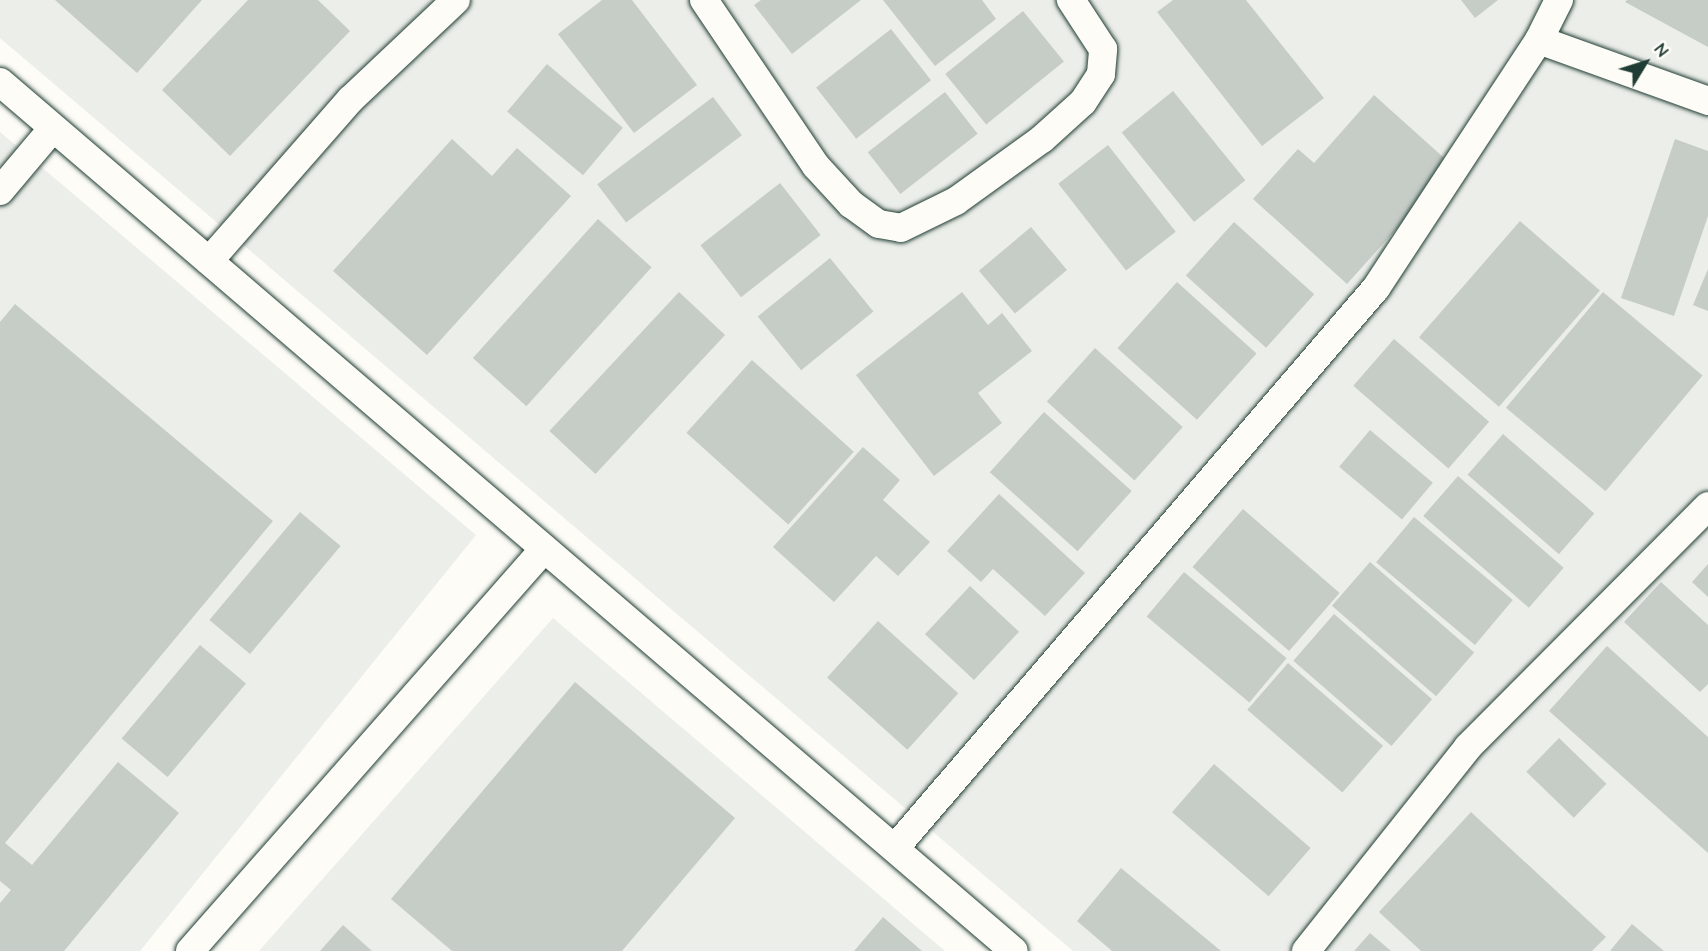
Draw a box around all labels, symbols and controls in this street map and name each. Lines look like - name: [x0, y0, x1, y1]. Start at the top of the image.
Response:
- north arrow: [1610, 28, 1680, 98]
- text: N: [1649, 38, 1674, 62]

